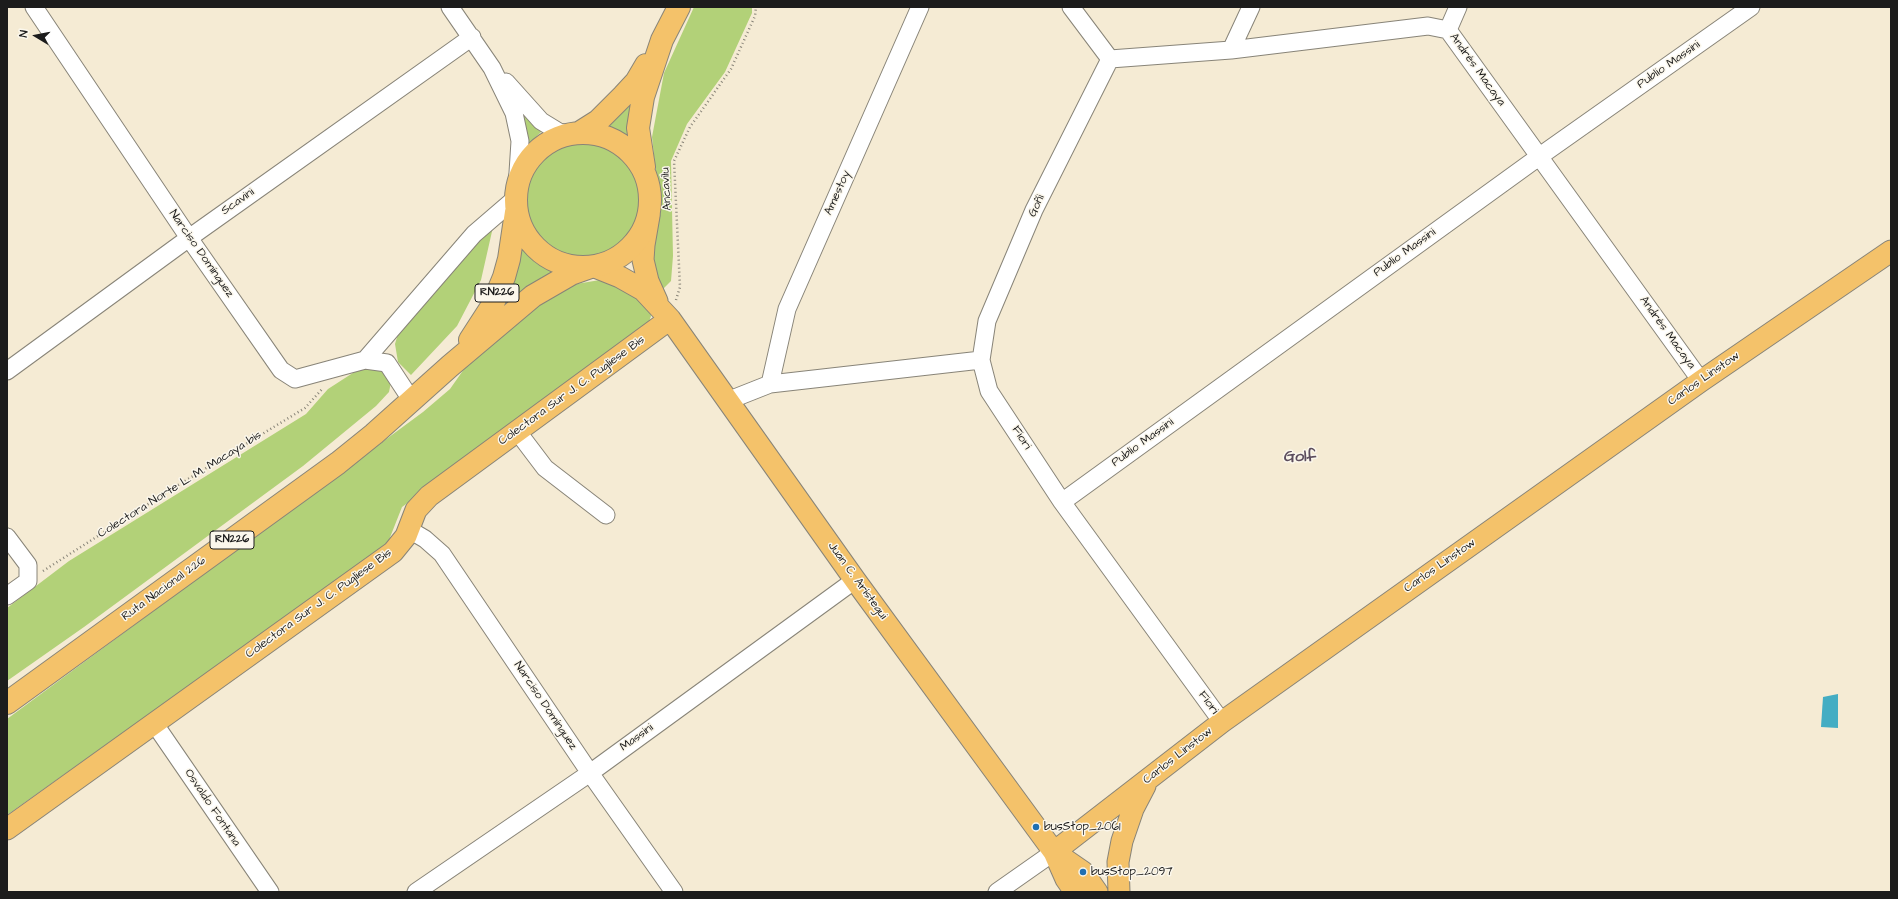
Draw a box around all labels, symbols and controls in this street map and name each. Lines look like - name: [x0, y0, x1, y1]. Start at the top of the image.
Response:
- north arrow: [16, 16, 56, 56]
- text: N: [16, 29, 32, 39]
- street label: Andrés Macaya: [1446, 31, 1508, 109]
- street label: Publio Massini: [1635, 38, 1703, 92]
- street label: Ancavilu: [659, 167, 675, 211]
- street label: Amestoy: [822, 168, 854, 218]
- street label: Scavini: [219, 185, 257, 219]
- street label: Goñi: [1026, 193, 1048, 219]
- street label: Narciso Domínguez: [165, 207, 237, 301]
- street label: Publio Massini: [1371, 226, 1439, 280]
- road number: RN226: [475, 284, 519, 302]
- street label: Andrés Macaya: [1636, 294, 1698, 372]
- street label: Colectora Sur J. C. Pugliese Bis: [496, 333, 648, 449]
- street label: Carlos Linstow: [1665, 349, 1743, 409]
- street label: Publio Massini: [1109, 416, 1177, 470]
- street label: Fiori: [1008, 423, 1034, 453]
- street label: Colectora Norte L. M. Macaya bis: [95, 428, 265, 542]
- district label: Golf: [1284, 448, 1316, 468]
- road number: RN226: [210, 531, 254, 549]
- street label: Carlos Linstow: [1401, 536, 1479, 596]
- street label: Juan C. Arístegui: [824, 540, 890, 622]
- street label: Colectora Sur J. C. Pugliese Bis: [243, 546, 395, 662]
- street label: Ruta Nacional 226: [119, 554, 209, 624]
- street label: Narciso Domínguez: [510, 659, 580, 753]
- street label: Fiori: [1195, 689, 1221, 717]
- street label: Massini: [618, 721, 656, 755]
- street label: Carlos Linstow: [1140, 724, 1216, 788]
- street label: Osvaldo Fontana: [181, 767, 243, 849]
- place label: busStop_2061: [1044, 820, 1121, 834]
- marker: busStop_2061: [1031, 822, 1041, 832]
- place label: busStop_2097: [1091, 865, 1173, 879]
- marker: busStop_2097: [1078, 867, 1088, 877]

